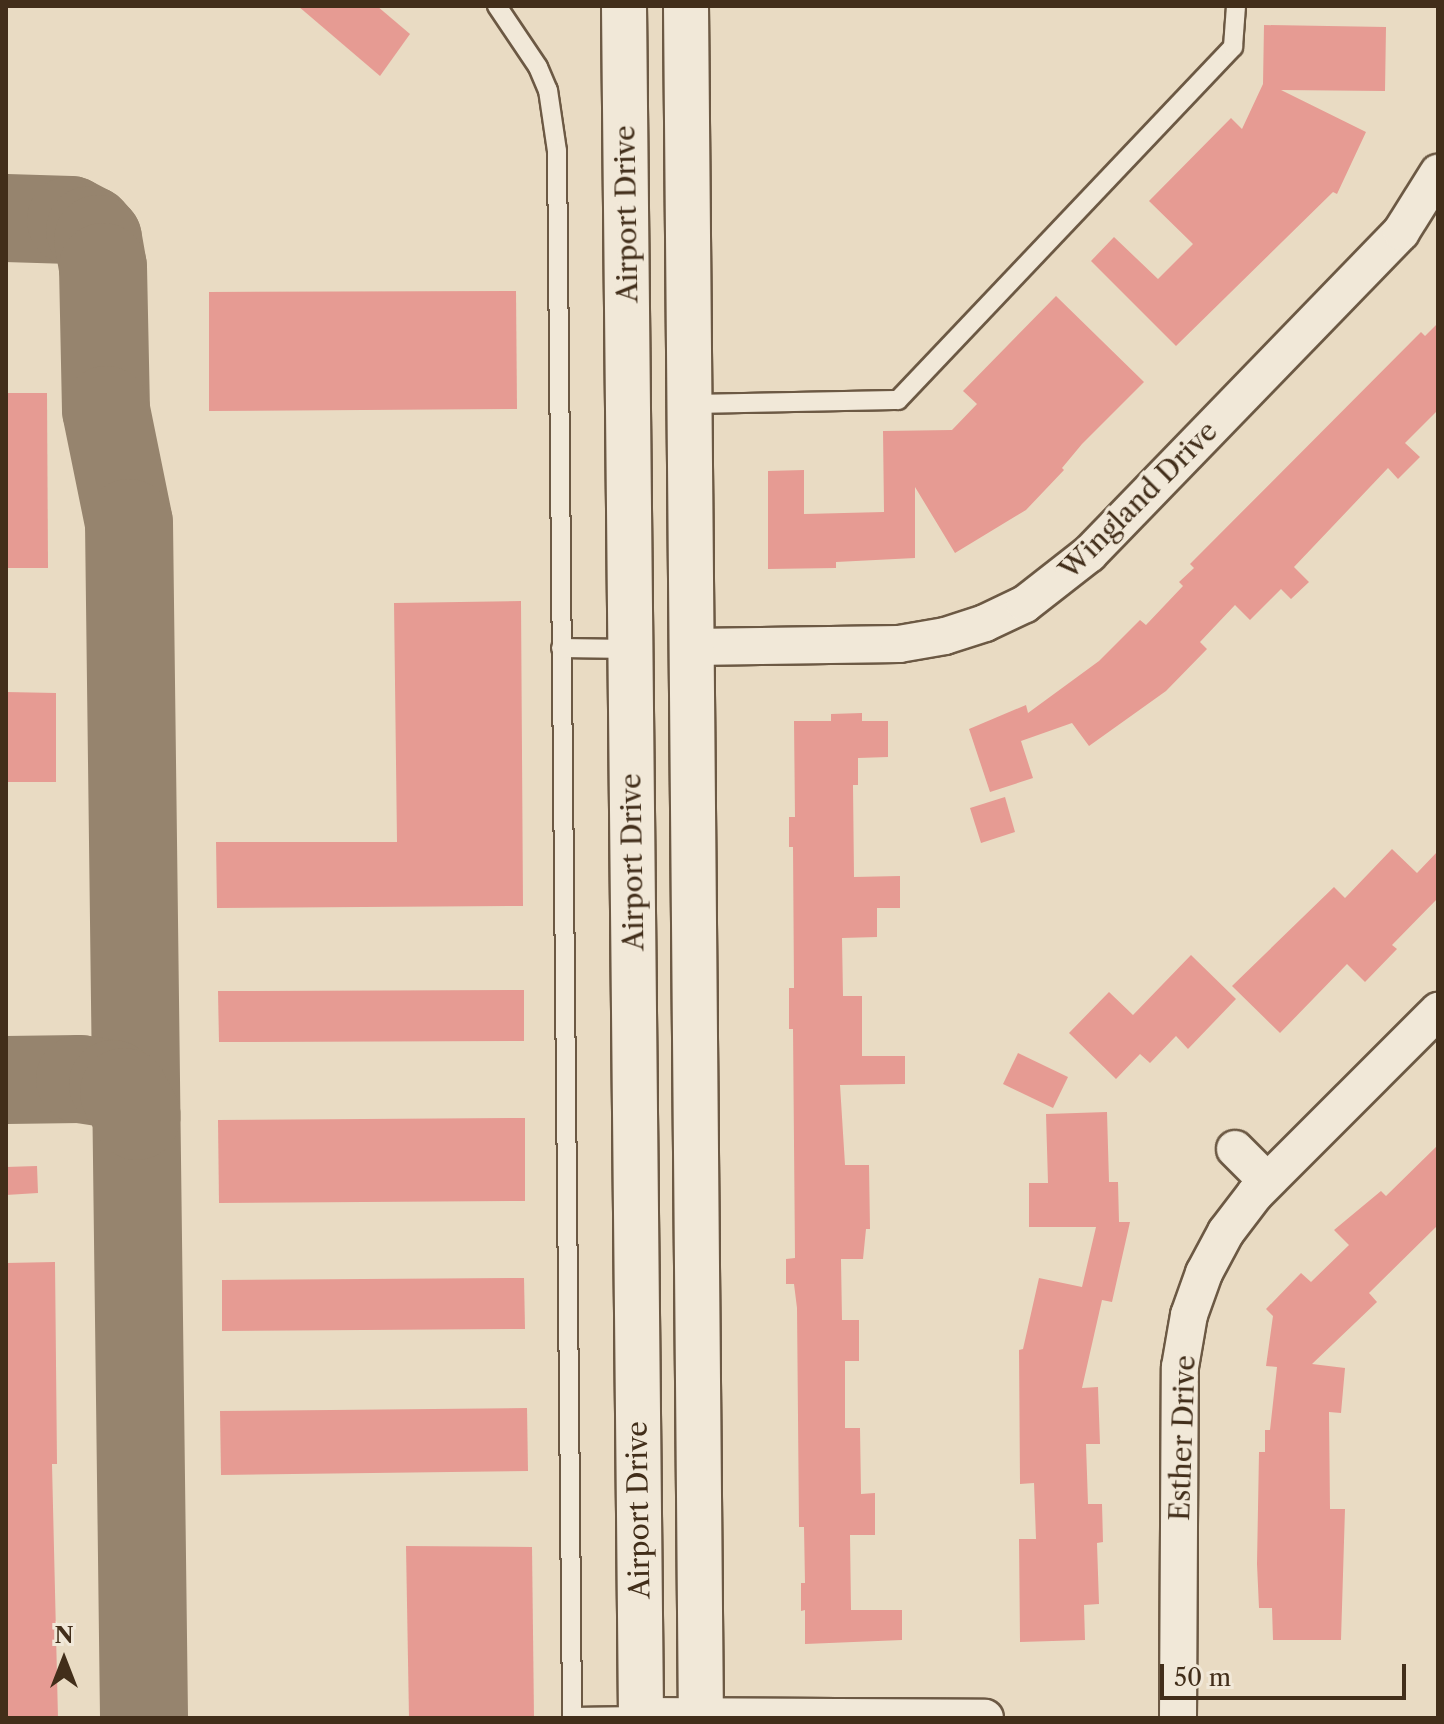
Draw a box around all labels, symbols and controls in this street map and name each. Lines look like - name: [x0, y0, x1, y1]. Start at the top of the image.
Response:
- street label: Airport Drive: [608, 125, 644, 303]
- street label: Wingland Drive: [1052, 414, 1224, 586]
- street label: Airport Drive: [614, 773, 650, 951]
- street label: Esther Drive: [1162, 1354, 1202, 1522]
- street label: Airport Drive: [620, 1421, 656, 1599]
- north arrow: [24, 1620, 104, 1700]
- text: N: [54, 1622, 74, 1649]
- scale bar: [1164, 1648, 1410, 1698]
- text: 50 m: [1174, 1663, 1231, 1692]

